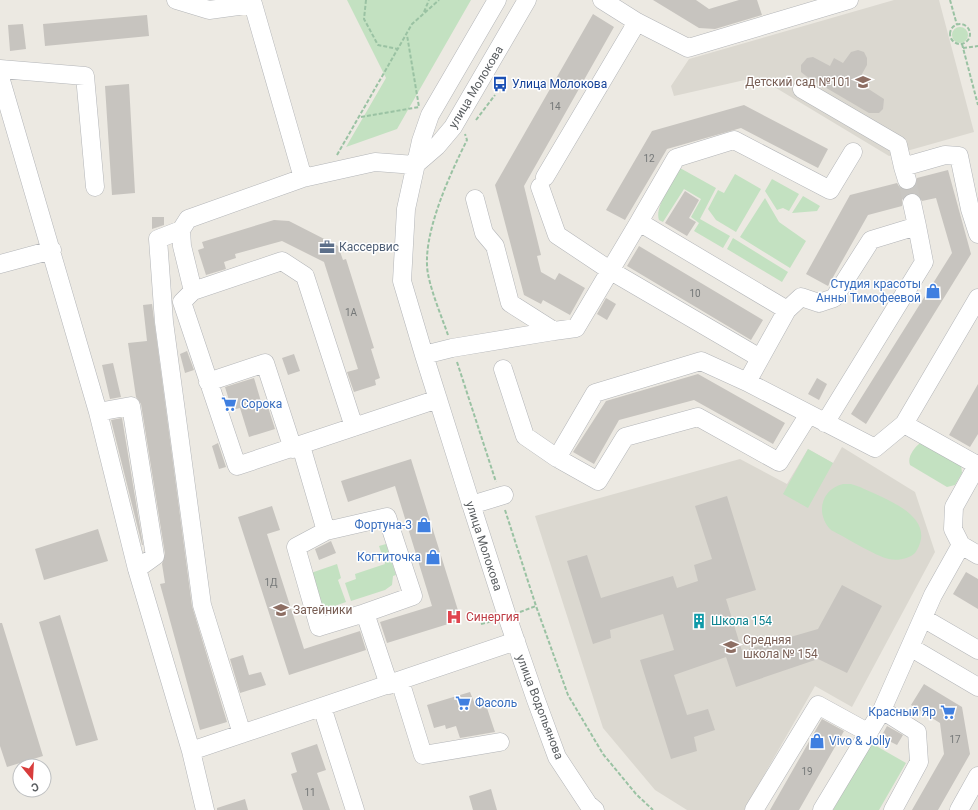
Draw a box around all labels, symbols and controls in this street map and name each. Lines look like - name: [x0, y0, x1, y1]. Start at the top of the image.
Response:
- street label: улица Молокова: [446, 43, 506, 131]
- school or university icon: Детский сад №101: [854, 73, 872, 91]
- bus stop icon: Улица Молокова: [491, 75, 509, 93]
- place label: Детский сад №101: [745, 75, 851, 89]
- place label: Улица Молокова: [512, 77, 607, 91]
- house number: 14: [549, 101, 561, 112]
- house number: 12: [643, 153, 655, 164]
- office icon: Кассервис: [318, 238, 336, 256]
- place label: Кассервис: [339, 240, 399, 254]
- place label: Студия красоты Анны Тимофеевой: [816, 277, 921, 305]
- shop icon: Студия красоты Анны Тимофеевой: [924, 282, 942, 300]
- house number: 10: [689, 288, 701, 299]
- house number: 1А: [345, 307, 358, 318]
- supermarket icon: Сорока: [220, 395, 238, 413]
- place label: Сорока: [241, 397, 282, 411]
- street label: улица Молокова: [463, 499, 505, 593]
- shop icon: Фортуна-3: [415, 516, 433, 534]
- place label: Фортуна-3: [355, 518, 412, 532]
- shop icon: Когтиточка: [424, 548, 442, 566]
- place label: Когтиточка: [357, 550, 421, 564]
- house number: 1Д: [264, 577, 278, 588]
- school or university icon: Затейники: [272, 601, 290, 619]
- place label: Затейники: [293, 603, 352, 617]
- hospital icon: Синергия: [445, 608, 463, 626]
- place label: Синергия: [466, 610, 519, 624]
- building icon: Школа 154: [690, 612, 708, 630]
- place label: Школа 154: [711, 614, 772, 628]
- place label: Средняя школа № 154: [743, 633, 818, 661]
- school or university icon: Средняя школа № 154: [722, 638, 740, 656]
- street label: улица Водопьянова: [514, 653, 566, 761]
- supermarket icon: Фасоль: [454, 694, 472, 712]
- place label: Фасоль: [475, 696, 517, 710]
- supermarket icon: Красный Яр: [939, 703, 957, 721]
- place label: Красный Яр: [868, 705, 936, 719]
- shop icon: Vivo & Jolly: [808, 732, 826, 750]
- place label: Vivo & Jolly: [829, 734, 891, 748]
- house number: 17: [949, 734, 961, 745]
- north arrow: [12, 758, 52, 798]
- house number: 19: [801, 766, 813, 777]
- text: С: [30, 780, 40, 794]
- house number: 11: [304, 787, 316, 798]

